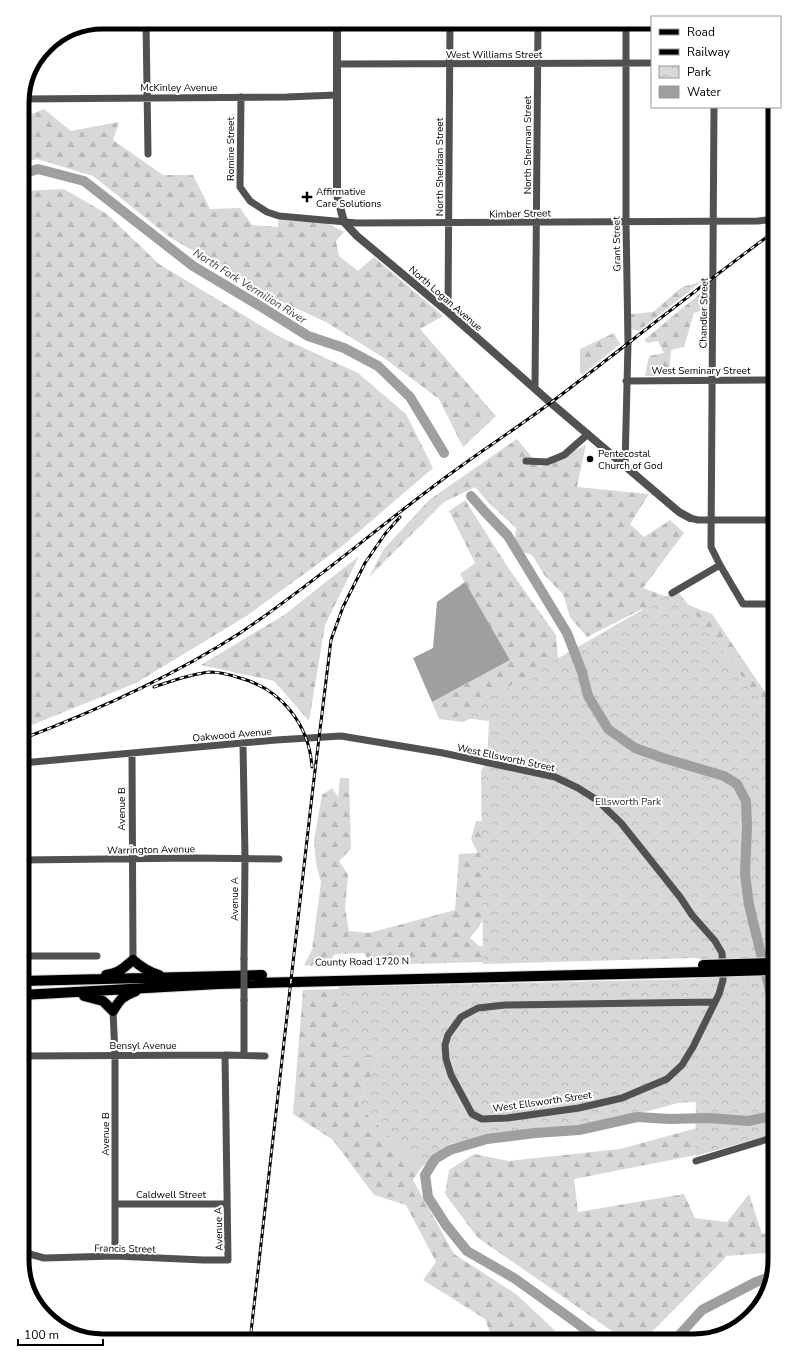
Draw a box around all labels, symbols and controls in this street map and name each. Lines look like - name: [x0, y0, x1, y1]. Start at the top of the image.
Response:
- legend: [651, 16, 781, 108]
- text: Road: [687, 24, 715, 40]
- text: Railway: [687, 44, 731, 60]
- street label: West Williams Street: [446, 48, 543, 62]
- text: Park: [687, 64, 712, 80]
- street label: McKinley Avenue: [140, 81, 218, 95]
- text: Water: [687, 84, 721, 100]
- street label: North Sherman Street: [521, 95, 535, 194]
- street label: Romine Street: [224, 117, 238, 181]
- street label: North Sheridan Street: [433, 117, 447, 216]
- place label: Affirmative Care Solutions: [316, 185, 382, 211]
- marker: Affirmative Care Solutions: [301, 191, 313, 203]
- street label: Kimber Street: [489, 206, 551, 222]
- street label: Grant Street: [610, 216, 624, 272]
- water label: North Fork Vermilion River: [190, 245, 310, 328]
- street label: North Logan Avenue: [406, 263, 485, 335]
- street label: Chandler Street: [696, 277, 712, 349]
- street label: West Seminary Street: [652, 364, 751, 378]
- place label: Pentecostal Church of God: [598, 447, 663, 473]
- marker: Pentecostal Church of God: [585, 454, 595, 464]
- street label: Oakwood Avenue: [192, 725, 272, 745]
- street label: West Ellsworth Street: [456, 741, 557, 775]
- street label: Avenue B: [115, 787, 129, 831]
- park label: Ellsworth Park: [595, 795, 662, 809]
- street label: Warrington Avenue: [107, 842, 195, 858]
- street label: Avenue A: [228, 876, 242, 921]
- street label: County Road 1720 N: [315, 954, 409, 970]
- street label: Bensyl Avenue: [109, 1039, 177, 1053]
- street label: West Ellsworth Street: [492, 1088, 593, 1116]
- street label: Avenue B: [99, 1112, 113, 1156]
- street label: Caldwell Street: [136, 1188, 207, 1202]
- street label: Avenue A: [211, 1206, 227, 1251]
- street label: Francis Street: [94, 1241, 156, 1257]
- scale bar: [18, 1321, 103, 1347]
- text: 100 m: [24, 1327, 59, 1343]

